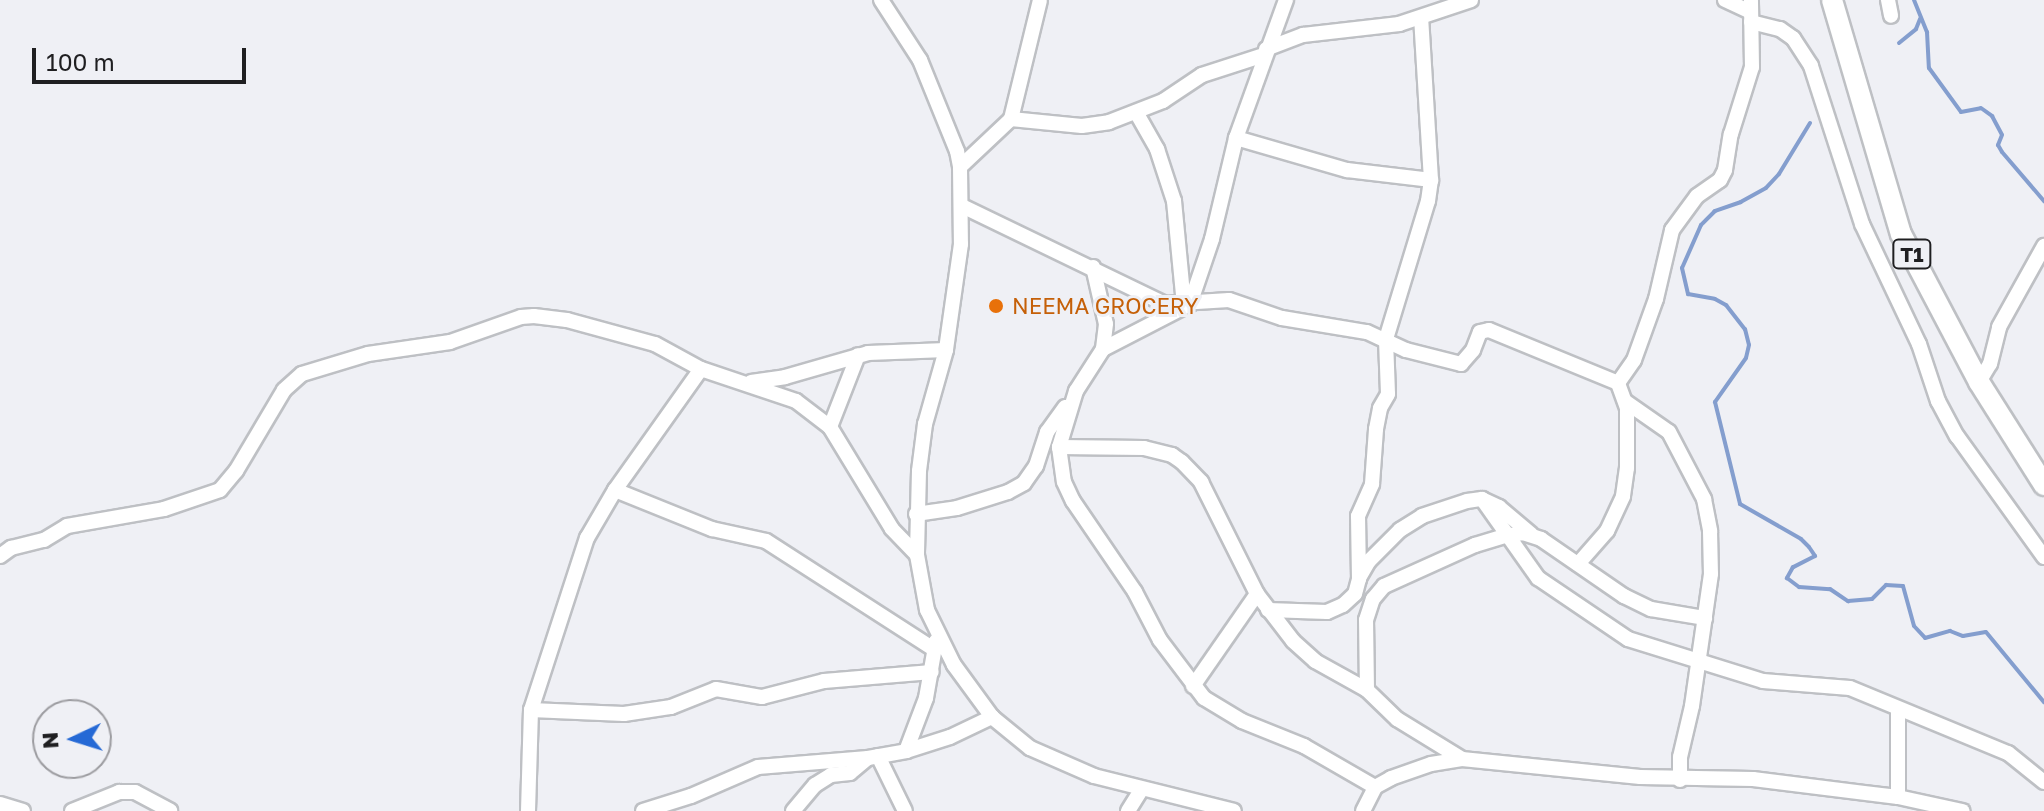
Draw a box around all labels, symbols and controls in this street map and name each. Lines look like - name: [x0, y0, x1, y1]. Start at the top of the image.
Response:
- scale bar: [36, 32, 250, 82]
- text: 100 m: [46, 47, 115, 76]
- road number: T1: [1892, 238, 1932, 270]
- place label: NEEMA GROCERY: [1012, 293, 1198, 319]
- marker: NEEMA GROCERY: [987, 297, 1005, 315]
- north arrow: [32, 699, 112, 779]
- text: N: [36, 731, 64, 750]

